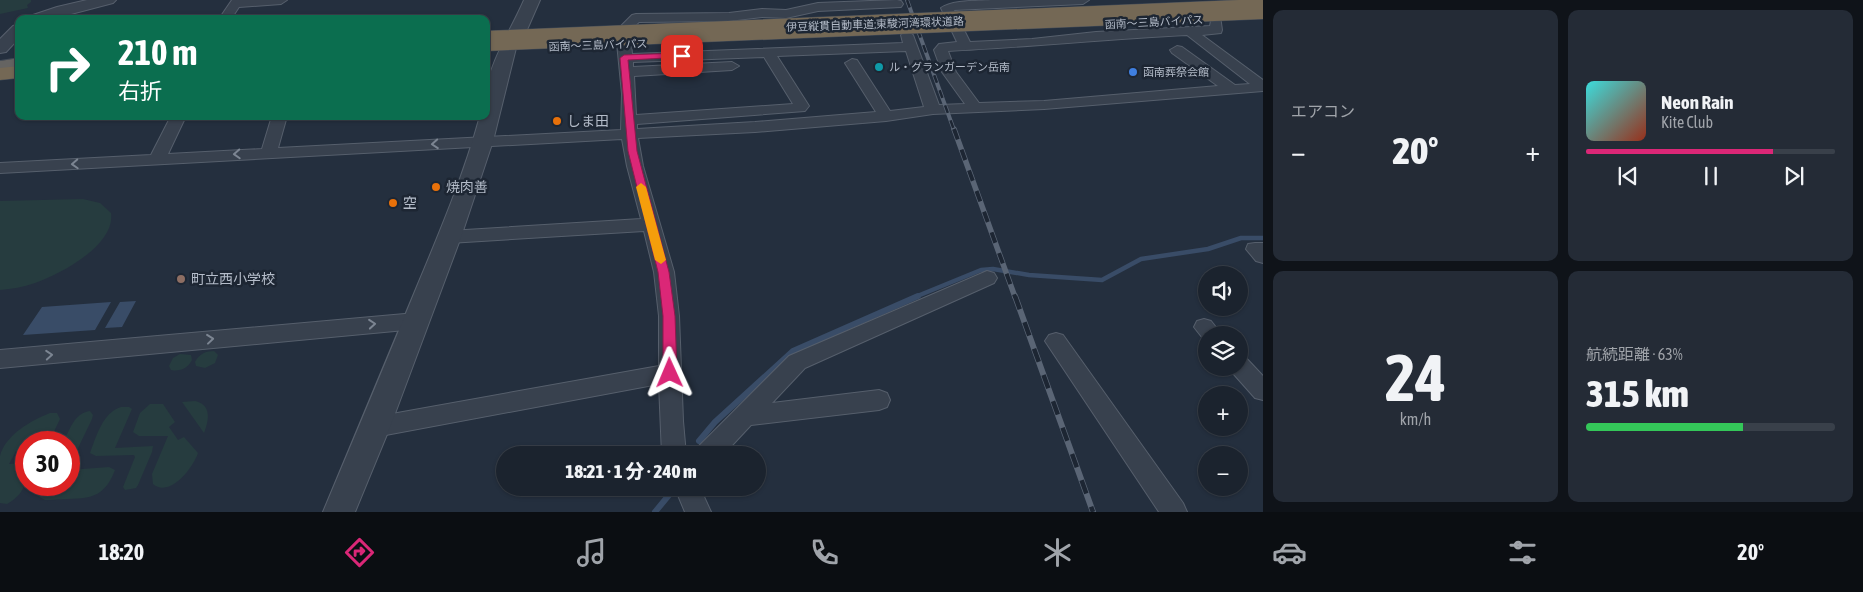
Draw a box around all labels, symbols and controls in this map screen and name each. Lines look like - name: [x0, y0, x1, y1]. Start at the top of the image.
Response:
- street label: 函南～三島バイパス: [1104, 13, 1204, 31]
- street label: 伊豆縦貫自動車道;東駿河湾環状道路: [786, 15, 964, 33]
- text: 210 m: [118, 32, 197, 72]
- icon: right: [35, 35, 100, 100]
- pin: [661, 35, 703, 77]
- street label: 函南～三島バイパス: [548, 37, 648, 53]
- icon: arrive: [668, 42, 696, 70]
- marker: ル・グランガーデン岳南: [873, 61, 885, 73]
- place label: ル・グランガーデン岳南: [889, 61, 1010, 73]
- marker: 函南葬祭会館: [1127, 66, 1139, 78]
- place label: 函南葬祭会館: [1143, 66, 1209, 78]
- text: 右折: [118, 78, 162, 104]
- text: Neon Rain: [1661, 91, 1733, 113]
- text: エアコン: [1291, 102, 1355, 120]
- place label: しま田: [567, 113, 609, 129]
- text: Kite Club: [1661, 113, 1713, 131]
- marker: しま田: [551, 115, 563, 127]
- text: 20°: [1392, 129, 1439, 172]
- text: −: [1291, 135, 1306, 167]
- text: +: [1525, 135, 1540, 167]
- one-way arrow: [430, 139, 438, 150]
- one-way arrow: [233, 149, 241, 159]
- one-way arrow: [71, 158, 79, 169]
- icon: previous: [1614, 162, 1642, 190]
- icon: pause: [1697, 162, 1725, 190]
- icon: next: [1780, 162, 1808, 190]
- place label: 焼肉善: [446, 179, 488, 195]
- marker: 焼肉善: [430, 181, 442, 193]
- place label: 空: [403, 195, 417, 211]
- marker: 空: [387, 197, 399, 209]
- map controls: [1198, 266, 1248, 496]
- button: sound: [1198, 266, 1248, 316]
- place label: 町立西小学校: [191, 271, 275, 287]
- marker: 町立西小学校: [175, 273, 187, 285]
- one-way arrow: [368, 319, 376, 330]
- button: layers: [1198, 326, 1248, 376]
- one-way arrow: [207, 334, 215, 345]
- text: 24: [1385, 340, 1446, 415]
- text: 航続距離 · 63%: [1586, 345, 1683, 363]
- position arrow: [643, 346, 695, 398]
- one-way arrow: [45, 350, 53, 361]
- text: 315 km: [1586, 372, 1689, 415]
- button: +: [1198, 386, 1248, 436]
- text: km/h: [1400, 410, 1431, 428]
- speed limit sign: 30: [15, 431, 80, 496]
- button: −: [1198, 446, 1248, 496]
- text: 18:21 · 1 分 · 240 m: [565, 460, 697, 482]
- icon: directions: [342, 535, 377, 570]
- icon: music: [574, 535, 609, 570]
- icon: phone: [807, 535, 842, 570]
- icon: climate: [1040, 535, 1075, 570]
- icon: car: [1272, 535, 1307, 570]
- icon: filters: [1505, 535, 1540, 570]
- text: 18:20: [99, 539, 144, 565]
- text: 20°: [1737, 539, 1764, 565]

